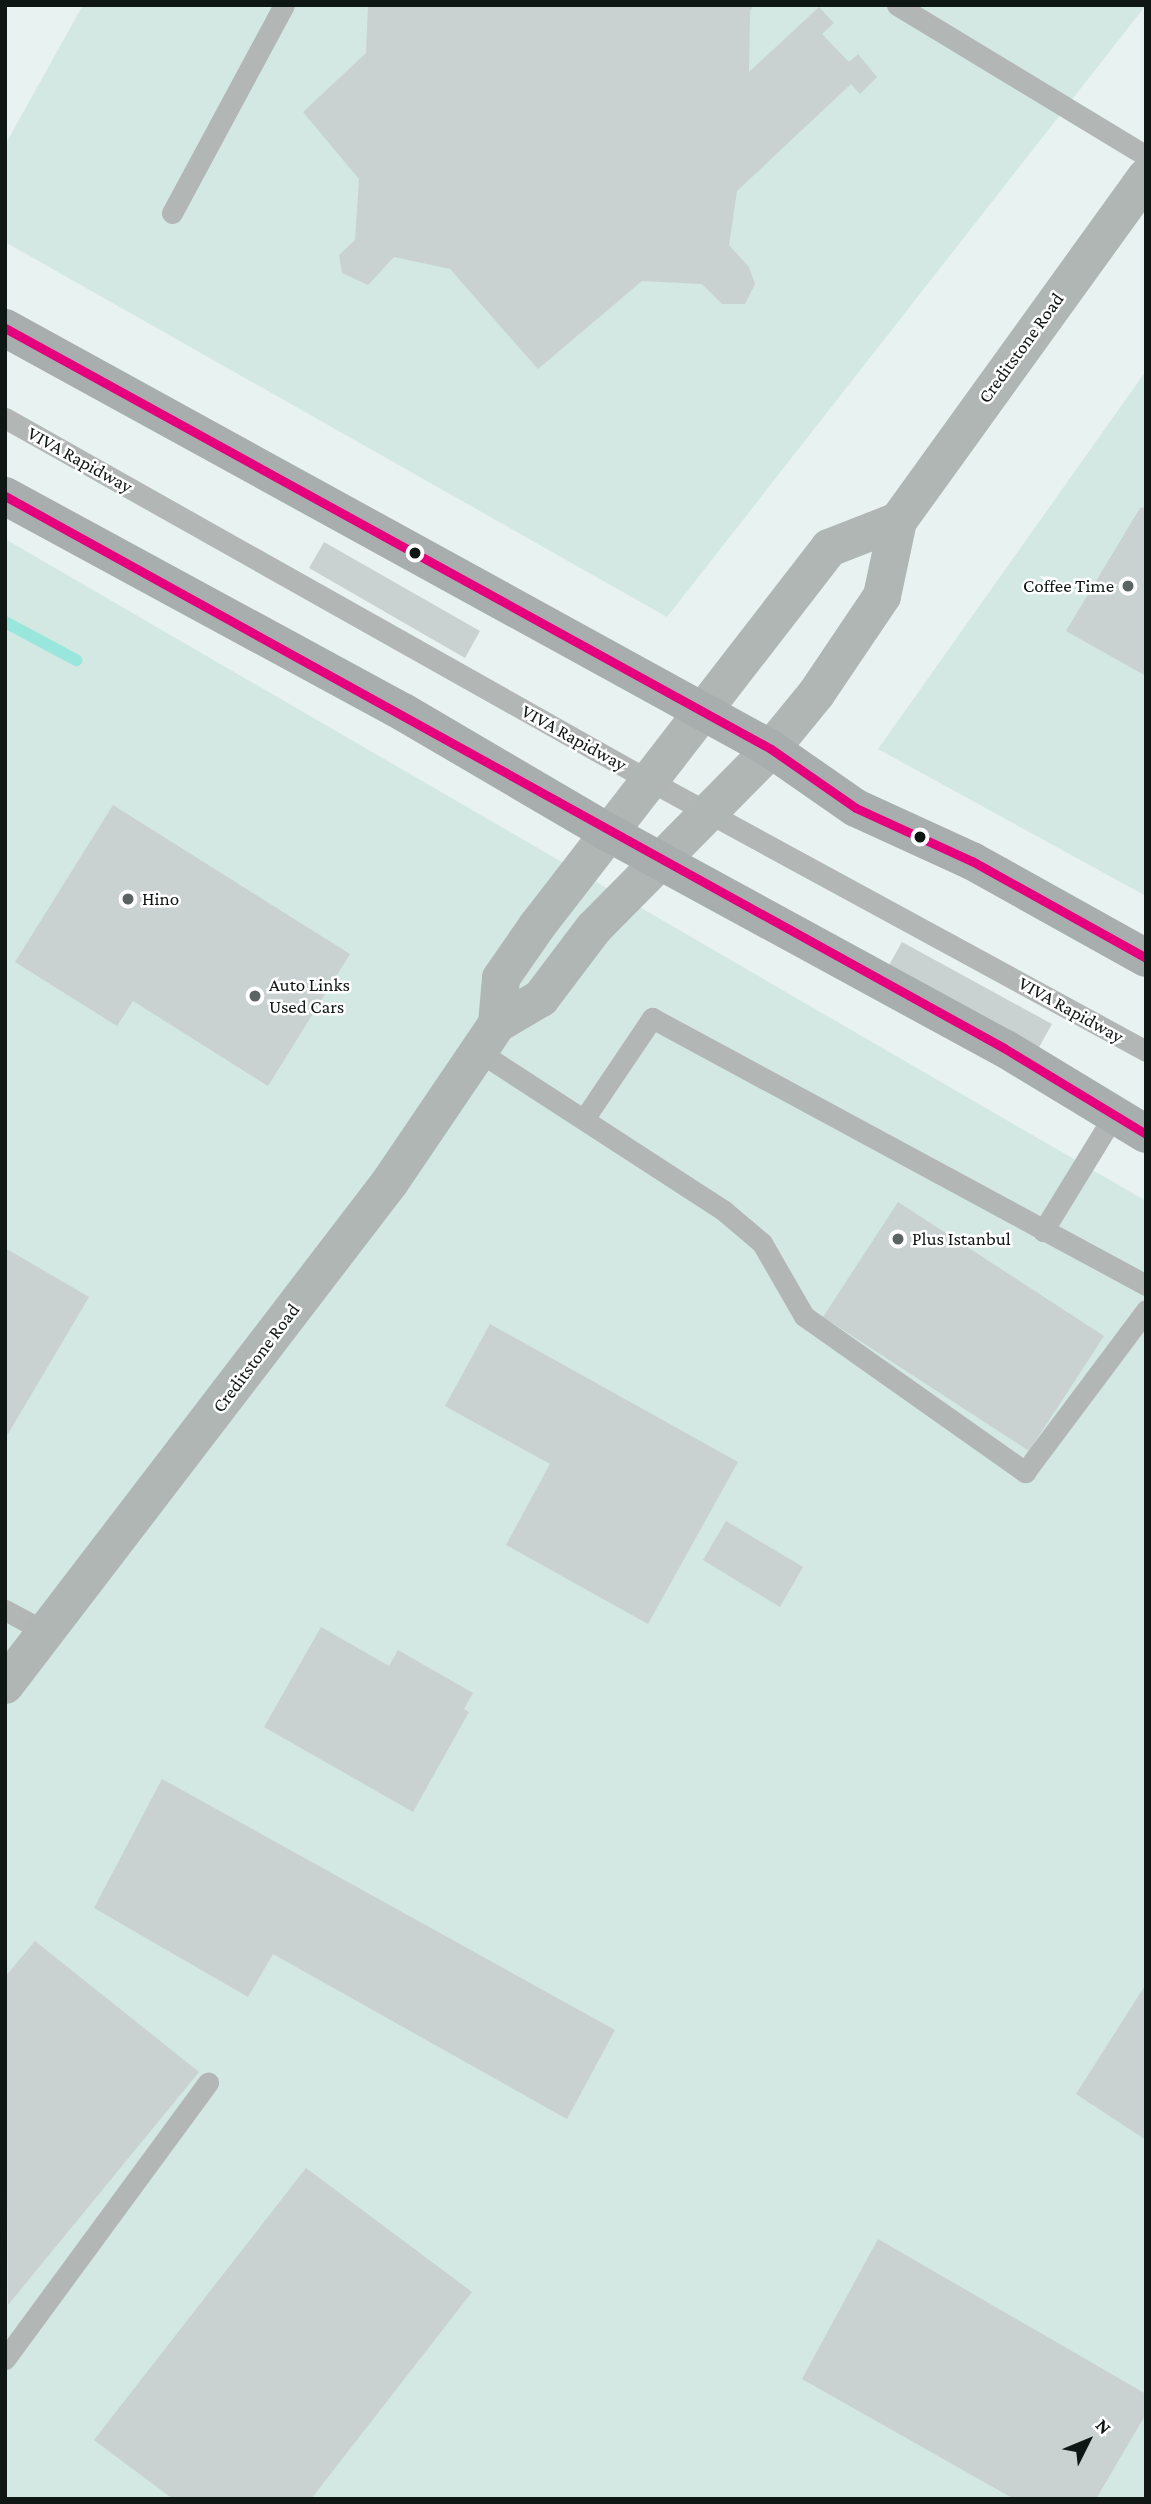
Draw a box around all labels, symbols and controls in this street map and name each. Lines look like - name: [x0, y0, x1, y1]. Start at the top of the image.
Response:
- street label: Creditstone Road: [973, 288, 1069, 408]
- street label: VIVA Rapidway: [24, 422, 136, 498]
- unlabelled marker: [408, 546, 422, 560]
- place label: Coffee Time: [1023, 575, 1114, 597]
- marker: Coffee Time: [1120, 578, 1136, 594]
- street label: VIVA Rapidway: [518, 700, 630, 776]
- unlabelled marker: [913, 830, 927, 844]
- place label: Hino: [142, 888, 179, 910]
- marker: Hino: [120, 891, 136, 907]
- street label: VIVA Rapidway: [1015, 972, 1127, 1048]
- place label: Auto Links Used Cars: [269, 974, 350, 1018]
- marker: Auto Links Used Cars: [247, 988, 263, 1004]
- place label: Plus Istanbul: [912, 1228, 1011, 1250]
- marker: Plus Istanbul: [890, 1231, 906, 1247]
- street label: Creditstone Road: [208, 1299, 304, 1417]
- north arrow: [1053, 2406, 1123, 2476]
- text: N: [1092, 2414, 1116, 2438]

